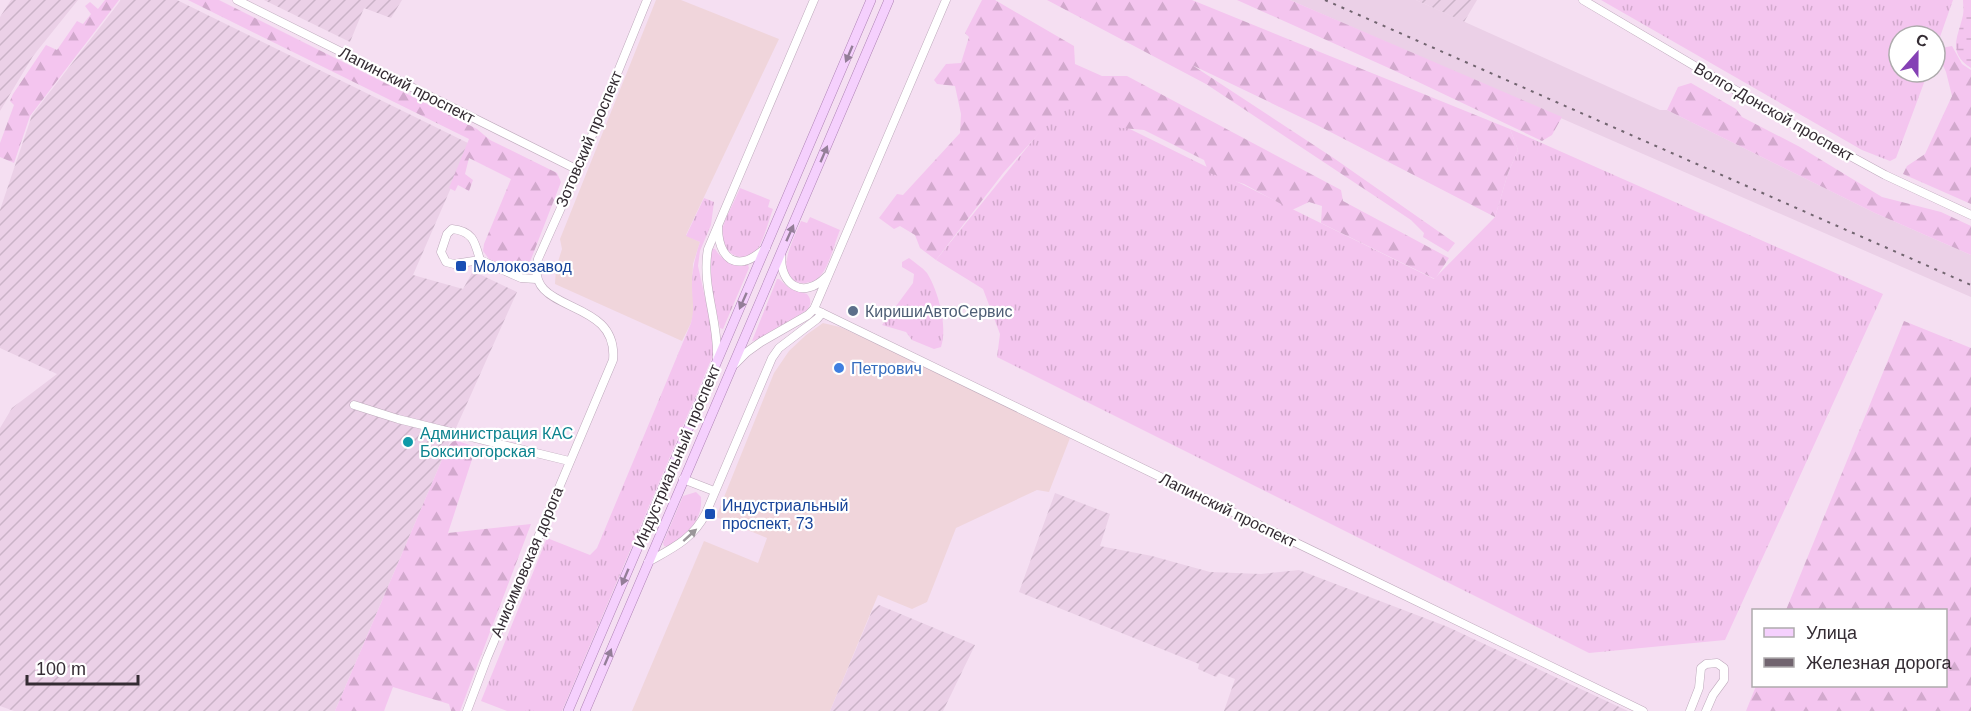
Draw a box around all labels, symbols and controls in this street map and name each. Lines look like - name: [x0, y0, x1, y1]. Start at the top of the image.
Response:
- north arrow: [1887, 24, 1947, 84]
- text: С: [1914, 30, 1931, 51]
- street label: Лапинский проспект: [336, 43, 478, 127]
- one-way arrow: [844, 45, 853, 63]
- street label: Волго-Донской проспект: [1691, 59, 1857, 165]
- street label: Зотовский проспект: [553, 68, 626, 210]
- one-way arrow: [819, 145, 829, 163]
- one-way arrow: [786, 224, 796, 242]
- place label: Молокозавод: [473, 258, 572, 275]
- marker: Молокозавод: [454, 259, 468, 273]
- one-way arrow: [739, 293, 748, 310]
- place label: КиришиАвтоСервис: [865, 303, 1013, 320]
- marker: КиришиАвтоСервис: [846, 304, 860, 318]
- place label: Петрович: [851, 360, 922, 377]
- street label: Индустриальный проспект: [631, 361, 724, 550]
- marker: Петрович: [832, 361, 846, 375]
- place label: Администрация КАС Бокситогорская: [420, 425, 573, 460]
- marker: Администрация КАС Бокситогорская: [401, 435, 415, 449]
- street label: Лапинский проспект: [1157, 470, 1300, 551]
- street label: Анисимовская дорога: [488, 484, 566, 640]
- place label: Индустриальный проспект, 73: [722, 497, 849, 532]
- marker: Индустриальный проспект, 73: [703, 507, 717, 521]
- one-way arrow: [682, 529, 697, 542]
- one-way arrow: [620, 568, 629, 586]
- legend: [1752, 609, 1947, 687]
- text: Улица: [1806, 623, 1858, 643]
- scale bar: [27, 648, 138, 686]
- one-way arrow: [603, 648, 613, 666]
- text: Железная дорога: [1806, 653, 1953, 673]
- text: 100 m: [36, 659, 86, 679]

